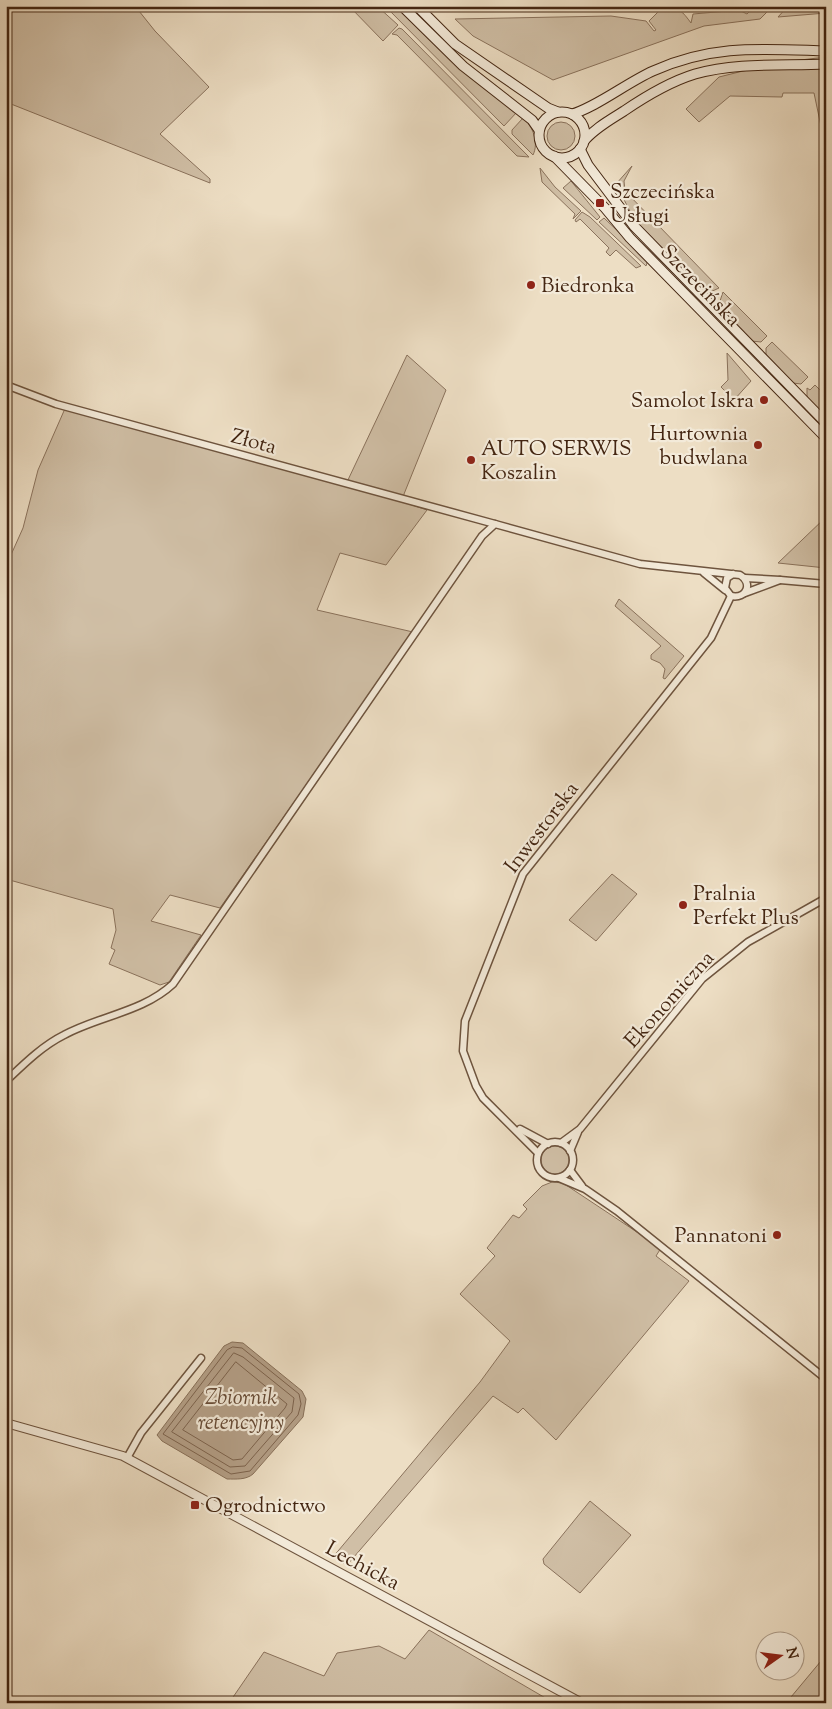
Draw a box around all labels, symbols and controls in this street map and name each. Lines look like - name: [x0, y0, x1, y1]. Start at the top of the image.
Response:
- place label: Szczecińska Usługi: [610, 178, 715, 232]
- marker: Szczecińska Usługi: [594, 197, 606, 209]
- street label: Szczecińska: [652, 238, 747, 335]
- place label: Biedronka: [541, 272, 635, 302]
- marker: Biedronka: [525, 279, 537, 291]
- place label: Samolot Iskra: [631, 387, 754, 417]
- marker: Samolot Iskra: [758, 394, 770, 406]
- place label: Hurtownia budwlana: [650, 420, 748, 474]
- street label: Złota: [228, 423, 280, 463]
- place label: AUTO SERWIS Koszalin: [481, 435, 632, 489]
- marker: Hurtownia budwlana: [752, 439, 764, 451]
- marker: AUTO SERWIS Koszalin: [465, 454, 477, 466]
- street label: Inwestorska: [498, 776, 587, 880]
- place label: Pralnia Perfekt Plus: [693, 880, 799, 934]
- marker: Pralnia Perfekt Plus: [677, 899, 689, 911]
- street label: Ekonomiczna: [618, 945, 723, 1056]
- place label: Pannatoni: [674, 1222, 767, 1252]
- marker: Pannatoni: [771, 1229, 783, 1241]
- water label: Zbiornik retencyjny: [198, 1383, 284, 1440]
- place label: Ogrodnictwo: [205, 1492, 326, 1522]
- marker: Ogrodnictwo: [189, 1499, 201, 1511]
- street label: Lechicka: [319, 1535, 405, 1599]
- north arrow: [754, 1632, 804, 1682]
- text: N: [780, 1645, 802, 1661]

